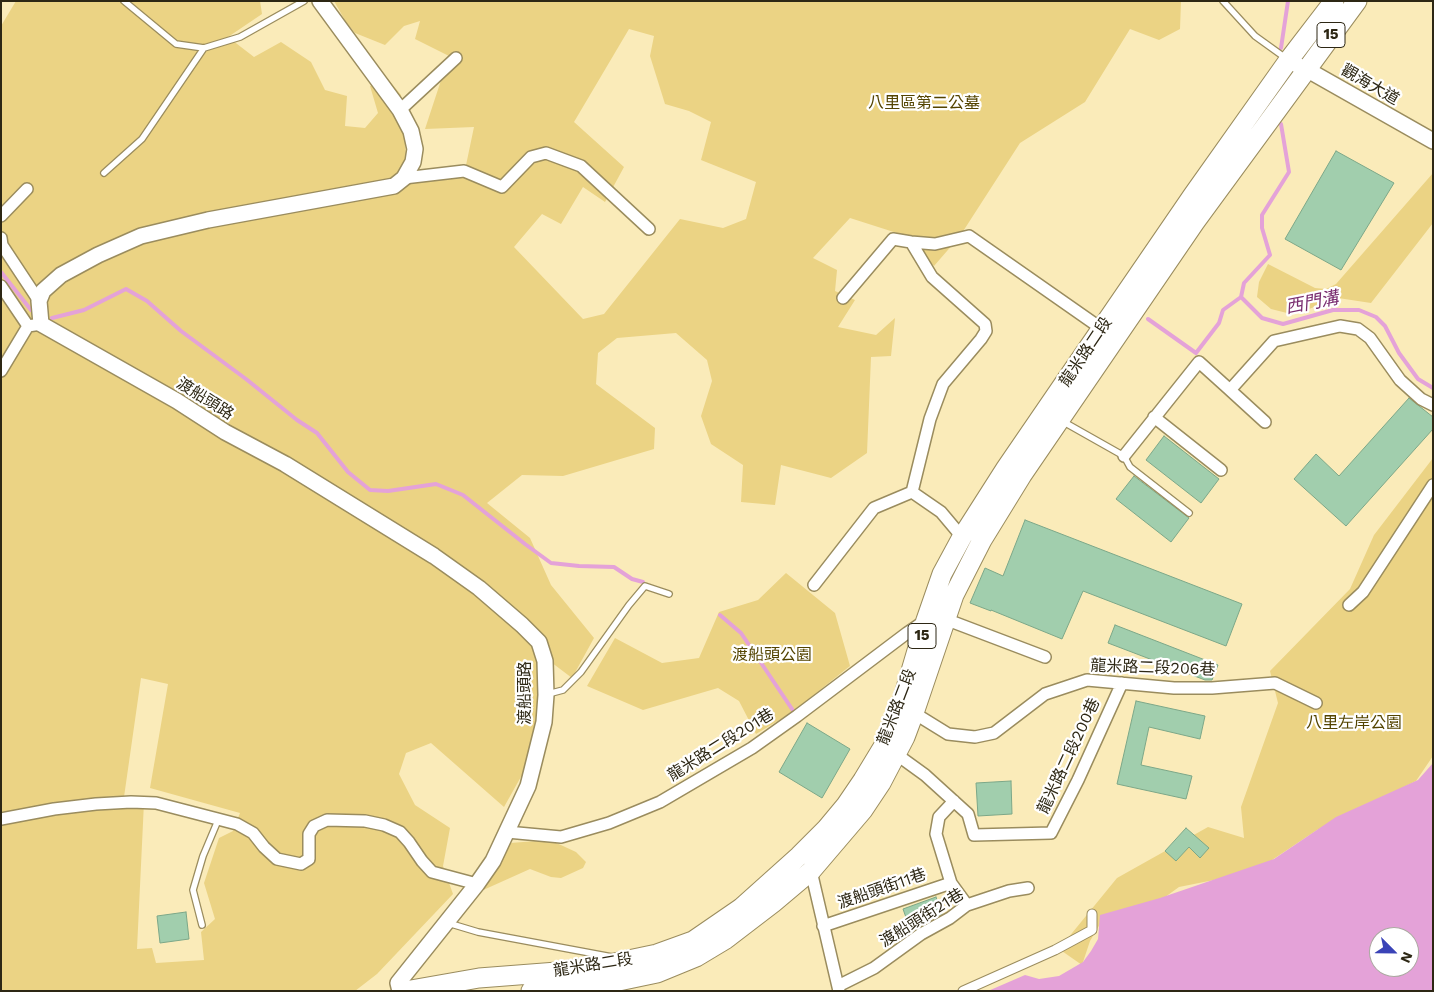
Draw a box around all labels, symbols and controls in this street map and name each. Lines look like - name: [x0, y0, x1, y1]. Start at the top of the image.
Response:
- road number: 15: [1317, 22, 1345, 48]
- street label: 觀海大道: [1337, 61, 1403, 109]
- park label: 八里區第二公墓: [868, 93, 980, 113]
- water label: 西門溝: [1283, 287, 1341, 319]
- street label: 龍米路二段: [1056, 313, 1116, 391]
- street label: 渡船頭路: [173, 374, 237, 424]
- road number: 15: [908, 624, 936, 648]
- park label: 渡船頭公園: [732, 645, 812, 665]
- street label: 龍米路二段206巷: [1090, 656, 1216, 680]
- street label: 渡船頭路: [515, 661, 535, 725]
- street label: 龍米路二段: [874, 666, 920, 748]
- street label: 龍米路二段200巷: [1034, 695, 1104, 817]
- street label: 龍米路二段201巷: [664, 705, 778, 785]
- park label: 八里左岸公園: [1306, 713, 1402, 733]
- street label: 渡船頭街11巷: [835, 865, 929, 913]
- street label: 渡船頭街21巷: [876, 885, 968, 951]
- north arrow: [1369, 927, 1419, 977]
- street label: 龍米路二段: [552, 949, 634, 981]
- text: N: [1397, 950, 1416, 965]

